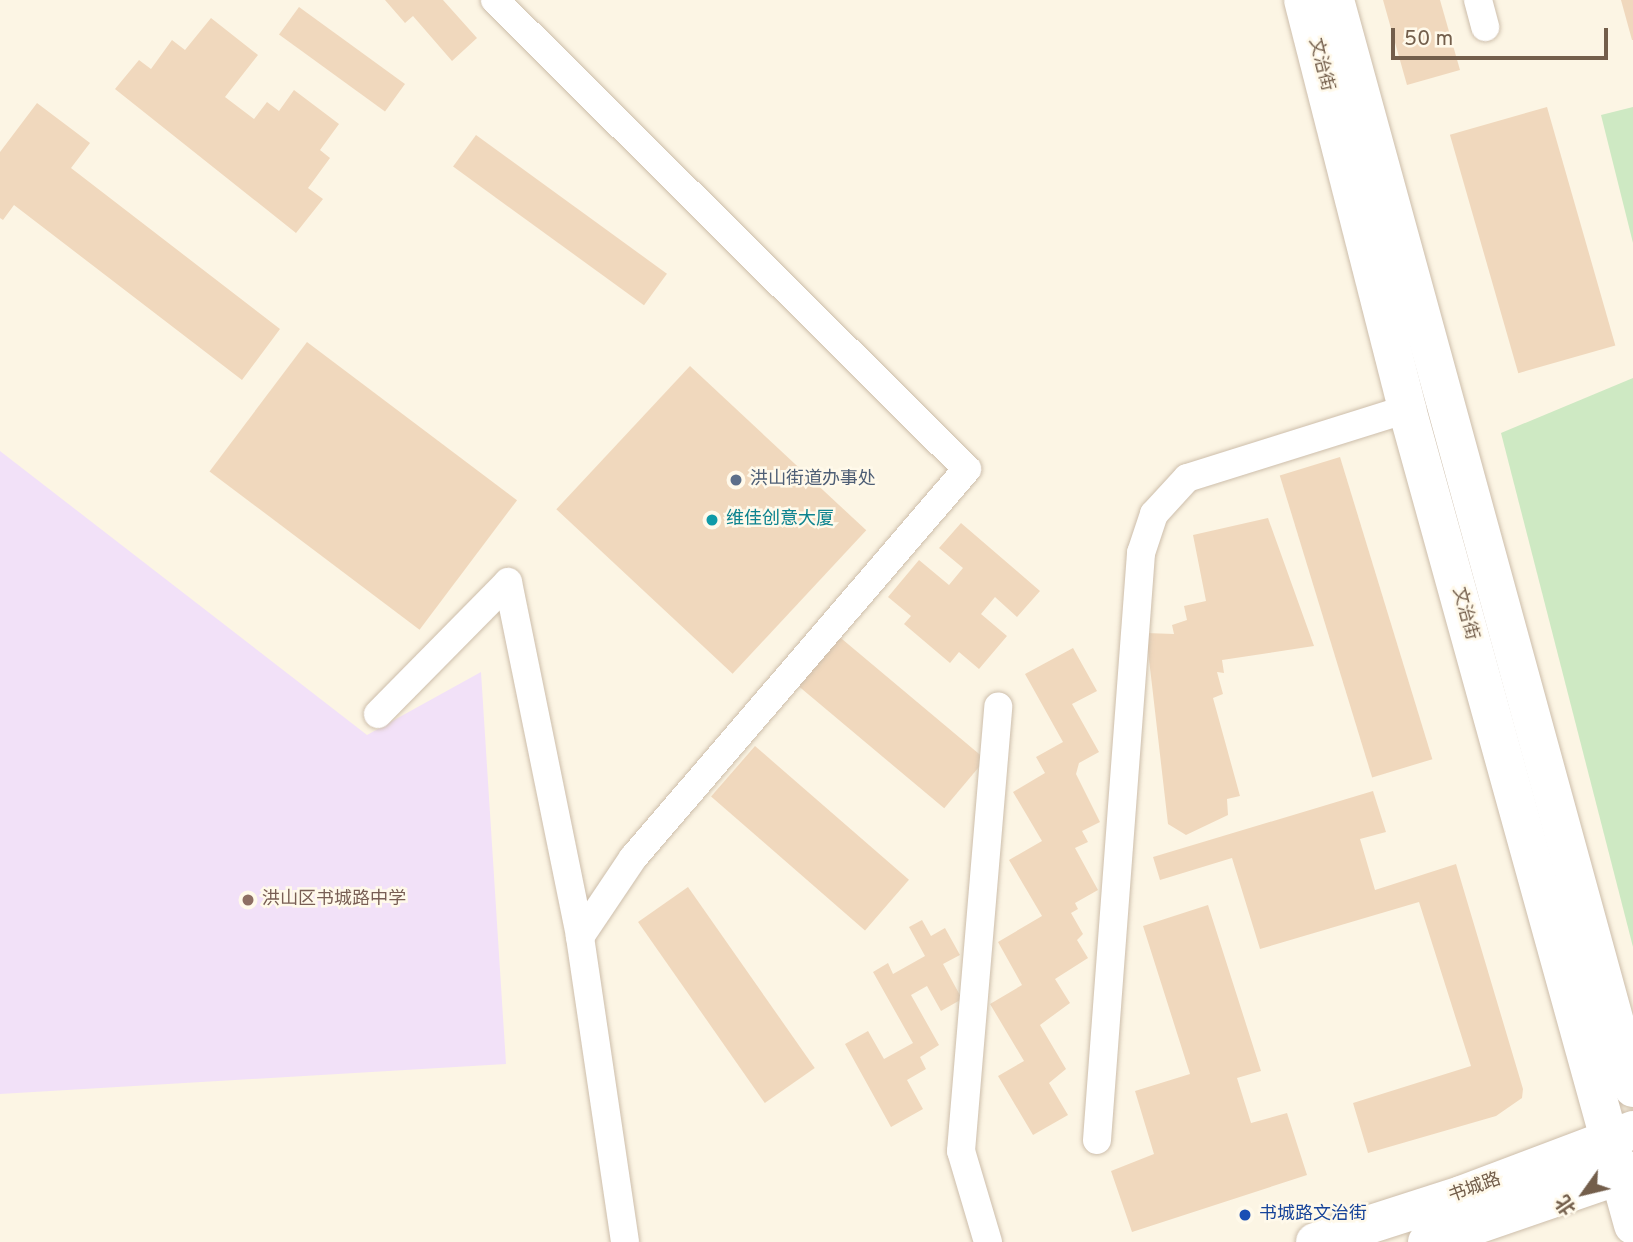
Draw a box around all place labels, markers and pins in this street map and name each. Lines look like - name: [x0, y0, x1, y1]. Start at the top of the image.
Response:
- place label: 洪山街道办事处: [750, 469, 876, 491]
- marker: 洪山街道办事处: [728, 472, 744, 488]
- place label: 维佳创意大厦: [726, 509, 834, 531]
- marker: 维佳创意大厦: [704, 512, 720, 528]
- place label: 洪山区书城路中学: [262, 889, 406, 911]
- marker: 洪山区书城路中学: [240, 892, 256, 908]
- place label: 书城路文治街: [1259, 1204, 1367, 1226]
- marker: 书城路文治街: [1237, 1207, 1253, 1223]

